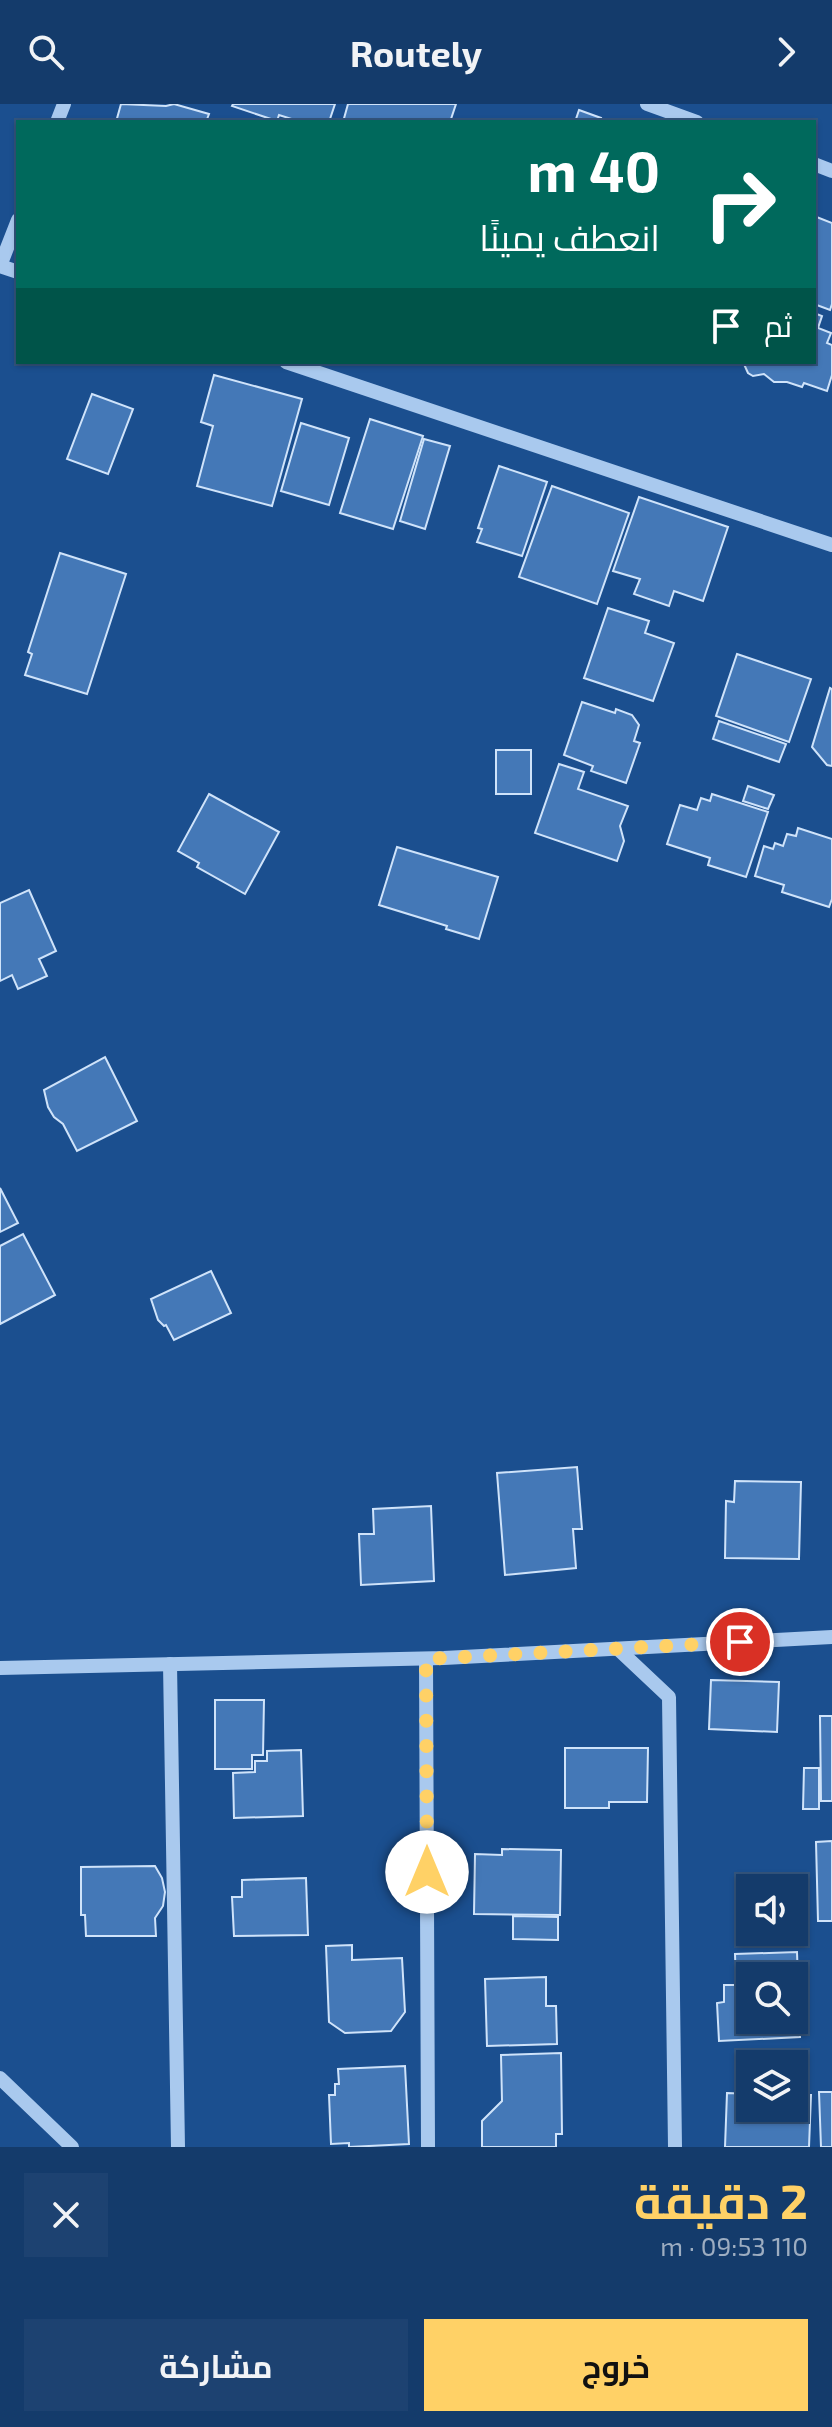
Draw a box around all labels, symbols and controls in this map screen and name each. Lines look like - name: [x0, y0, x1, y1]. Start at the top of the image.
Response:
- icon: search: [24, 30, 68, 74]
- icon: forward: [764, 30, 808, 74]
- text: Routely: [350, 31, 482, 74]
- text: 40 m: [528, 136, 660, 203]
- icon: right: [688, 152, 792, 256]
- text: انعطف يمينًا: [479, 215, 660, 258]
- icon: arrive: [704, 304, 748, 348]
- text: ثم: [764, 307, 792, 343]
- pin: [706, 1608, 774, 1676]
- icon: arrive: [718, 1620, 762, 1664]
- position arrow: [385, 1830, 469, 1914]
- map controls: [736, 1874, 808, 2122]
- button: sound: [736, 1874, 808, 1946]
- button: search: [736, 1962, 808, 2034]
- button: layers: [736, 2050, 808, 2122]
- text: 2 دقيقة: [634, 2171, 808, 2229]
- button: close: [24, 2173, 108, 2257]
- text: 110 m · 09:53: [660, 2230, 808, 2261]
- button: مشاركة: [24, 2319, 408, 2411]
- button: خروج: [424, 2319, 808, 2411]

